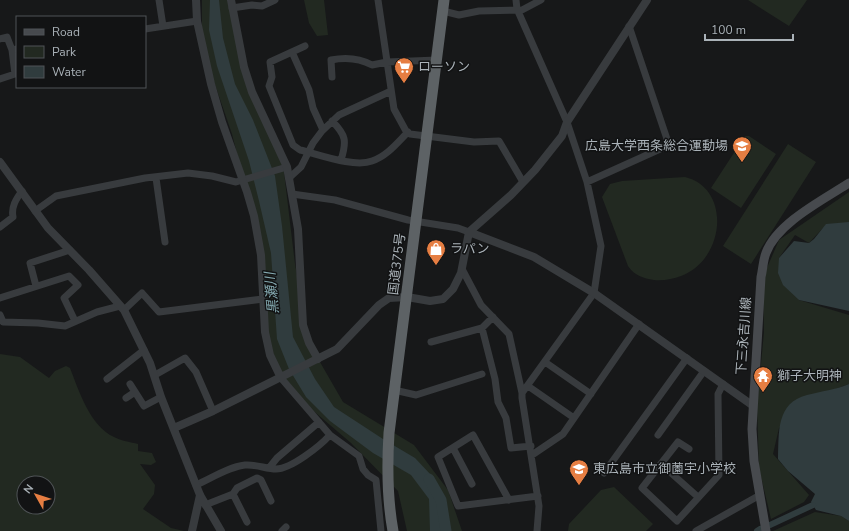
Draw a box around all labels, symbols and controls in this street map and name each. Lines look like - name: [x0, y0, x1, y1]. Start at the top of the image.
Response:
- legend: [16, 16, 146, 88]
- scale bar: [705, 16, 793, 42]
- text: 100 m: [711, 22, 746, 38]
- text: Road: [52, 24, 80, 40]
- text: Park: [52, 44, 77, 60]
- supermarket icon: ローソン: [393, 56, 415, 84]
- place label: ローソン: [418, 58, 470, 76]
- text: Water: [52, 64, 86, 80]
- school or university icon: 広島大学西条総合運動場: [731, 135, 753, 163]
- place label: 広島大学西条総合運動場: [585, 137, 728, 155]
- street label: 国道375号: [384, 232, 410, 296]
- shop icon: ラパン: [425, 238, 447, 266]
- place label: ラパン: [450, 240, 490, 258]
- water label: 黒瀬川: [261, 269, 283, 315]
- street label: 下三永吉川線: [732, 296, 756, 376]
- temple icon: 獅子大明神: [752, 365, 774, 393]
- place label: 獅子大明神: [777, 367, 842, 385]
- school or university icon: 東広島市立御薗宇小学校: [568, 458, 590, 486]
- place label: 東広島市立御薗宇小学校: [593, 460, 736, 478]
- north arrow: [16, 475, 56, 515]
- text: N: [20, 481, 37, 497]

